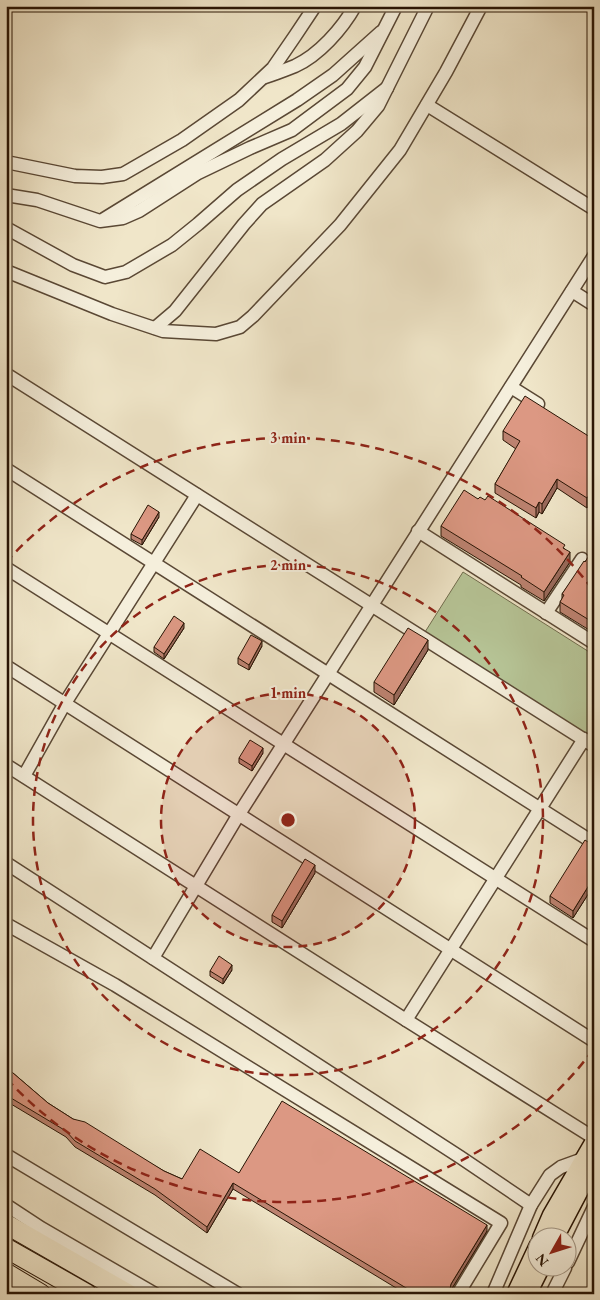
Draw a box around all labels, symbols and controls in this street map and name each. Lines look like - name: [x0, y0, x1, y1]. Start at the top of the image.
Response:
- text: 3 min: [270, 428, 307, 447]
- text: 2 min: [270, 555, 307, 574]
- text: 1 min: [270, 683, 307, 702]
- centre of rings: [279, 811, 297, 829]
- north arrow: [528, 1228, 578, 1278]
- text: N: [531, 1250, 552, 1270]

